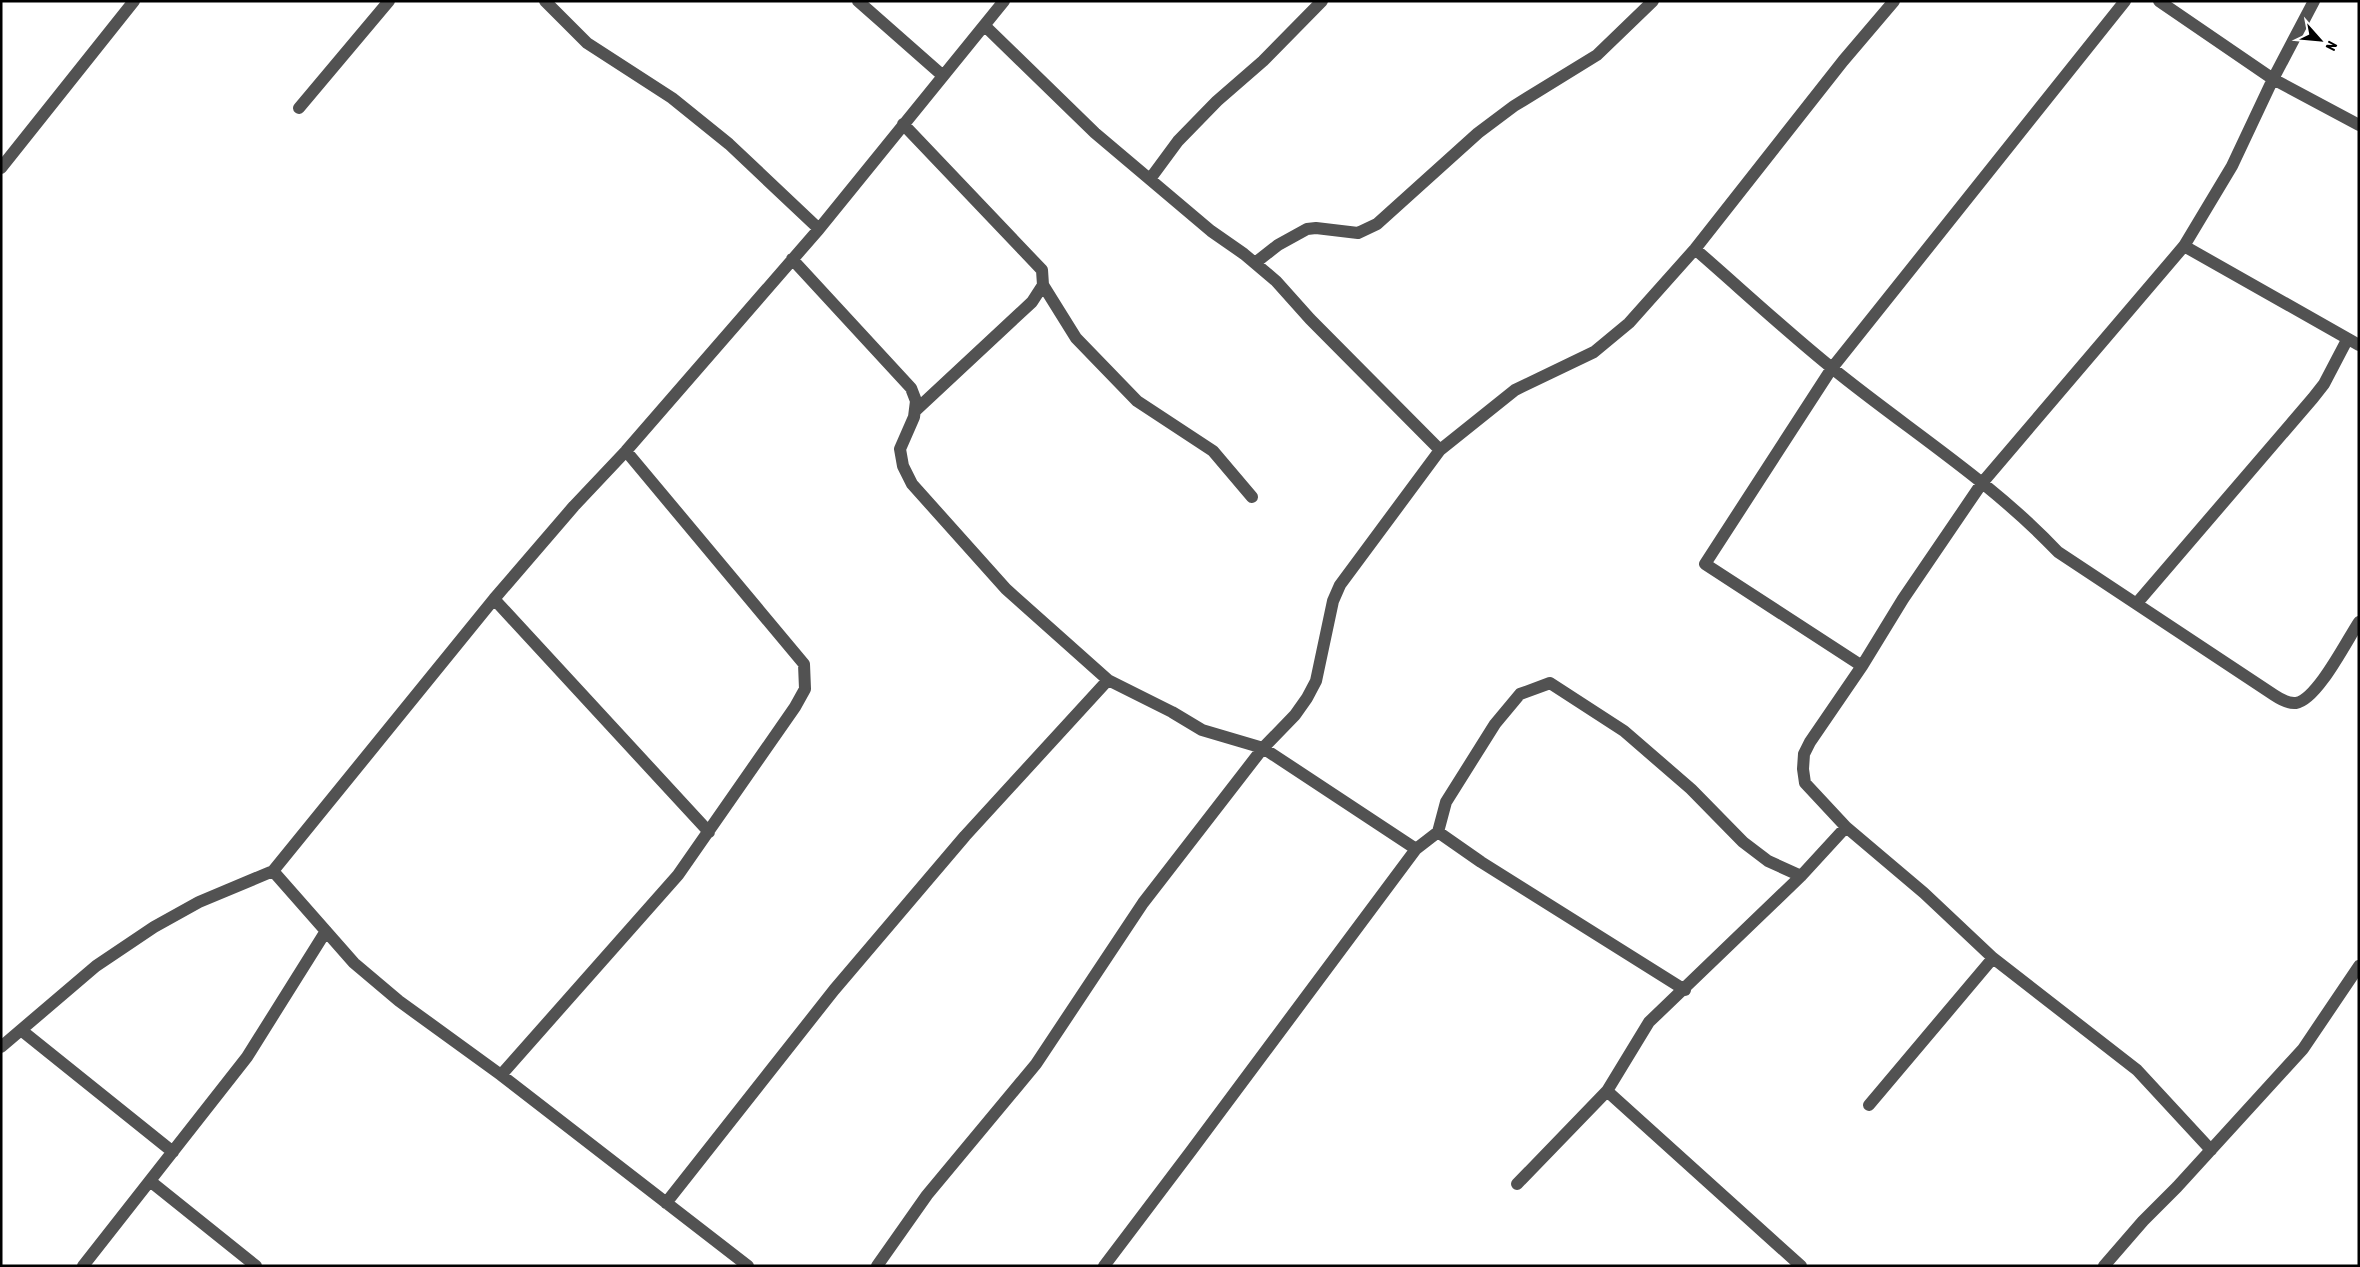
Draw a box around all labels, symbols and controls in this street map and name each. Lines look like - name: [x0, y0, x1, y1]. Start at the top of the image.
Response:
- north arrow: [2295, 15, 2345, 65]
- text: N: [2323, 39, 2341, 53]

